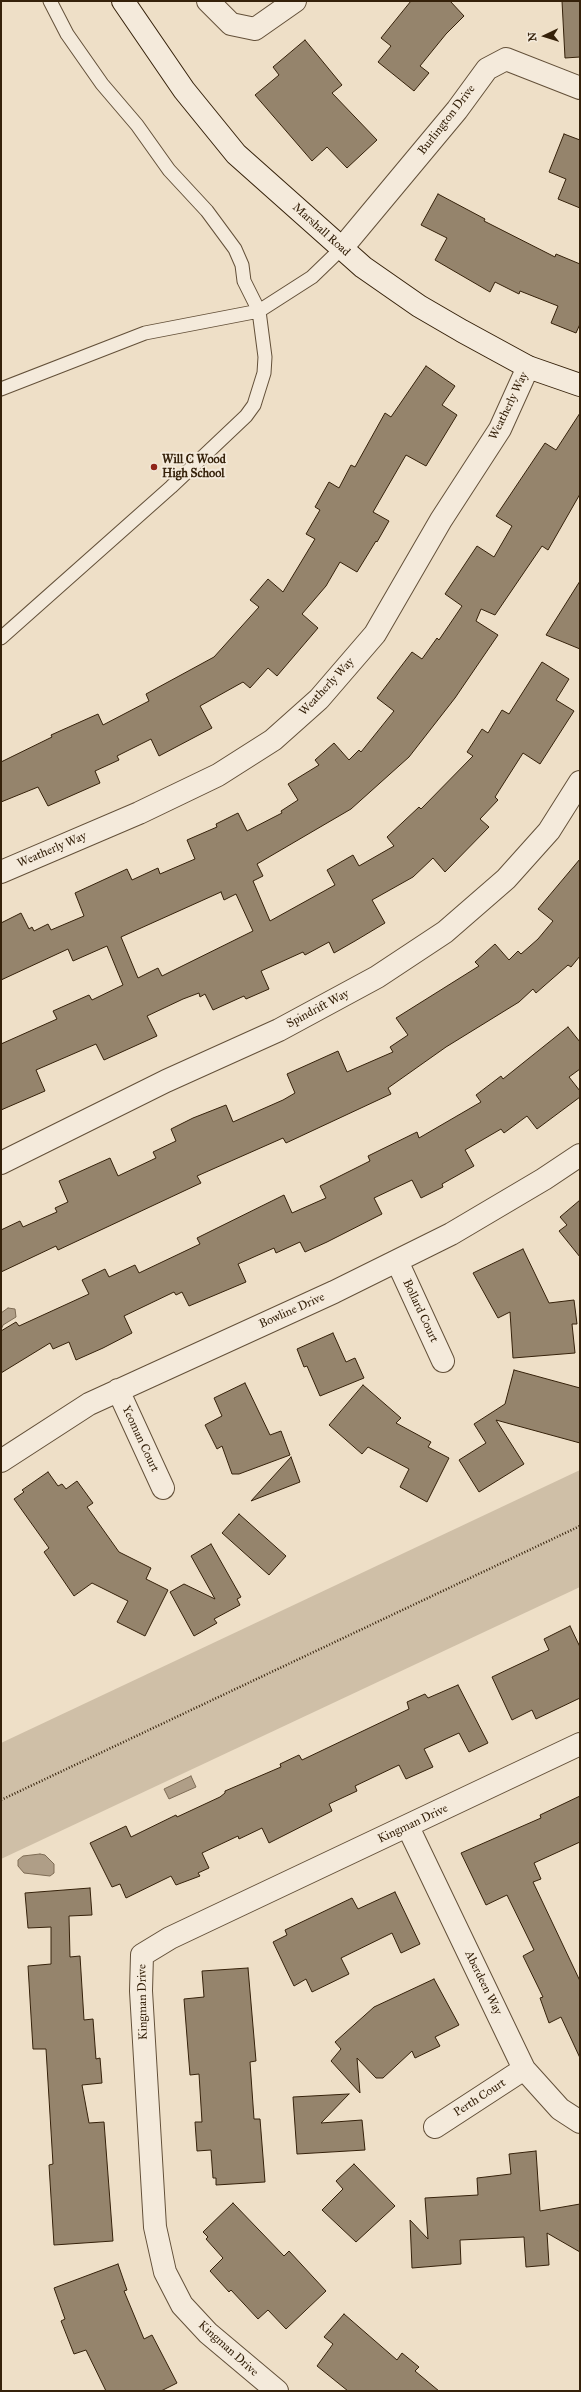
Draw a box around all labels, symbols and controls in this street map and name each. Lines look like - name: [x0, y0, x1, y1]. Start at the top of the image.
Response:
- north arrow: [525, 16, 565, 56]
- text: N: [526, 32, 539, 42]
- street label: Burlington Drive: [415, 82, 479, 158]
- street label: Marshall Road: [289, 200, 353, 260]
- street label: Weatherly Way: [486, 370, 532, 442]
- place label: Will C Wood High School: [162, 453, 226, 481]
- marker: Will C Wood High School: [149, 462, 159, 472]
- street label: Weatherly Way: [297, 655, 357, 719]
- street label: Weatherly Way: [15, 829, 89, 871]
- street label: Spindrift Way: [284, 987, 352, 1031]
- street label: Bollard Court: [399, 1277, 441, 1345]
- street label: Bowline Drive: [257, 1290, 327, 1332]
- street label: Yeoman Court: [118, 1404, 162, 1474]
- street label: Kingman Drive: [376, 1801, 450, 1847]
- street label: Aberdeen Way: [461, 1948, 505, 2018]
- street label: Kingman Drive: [135, 1964, 151, 2040]
- street label: Perth Court: [451, 2076, 509, 2120]
- street label: Kingman Drive: [195, 2318, 261, 2380]

